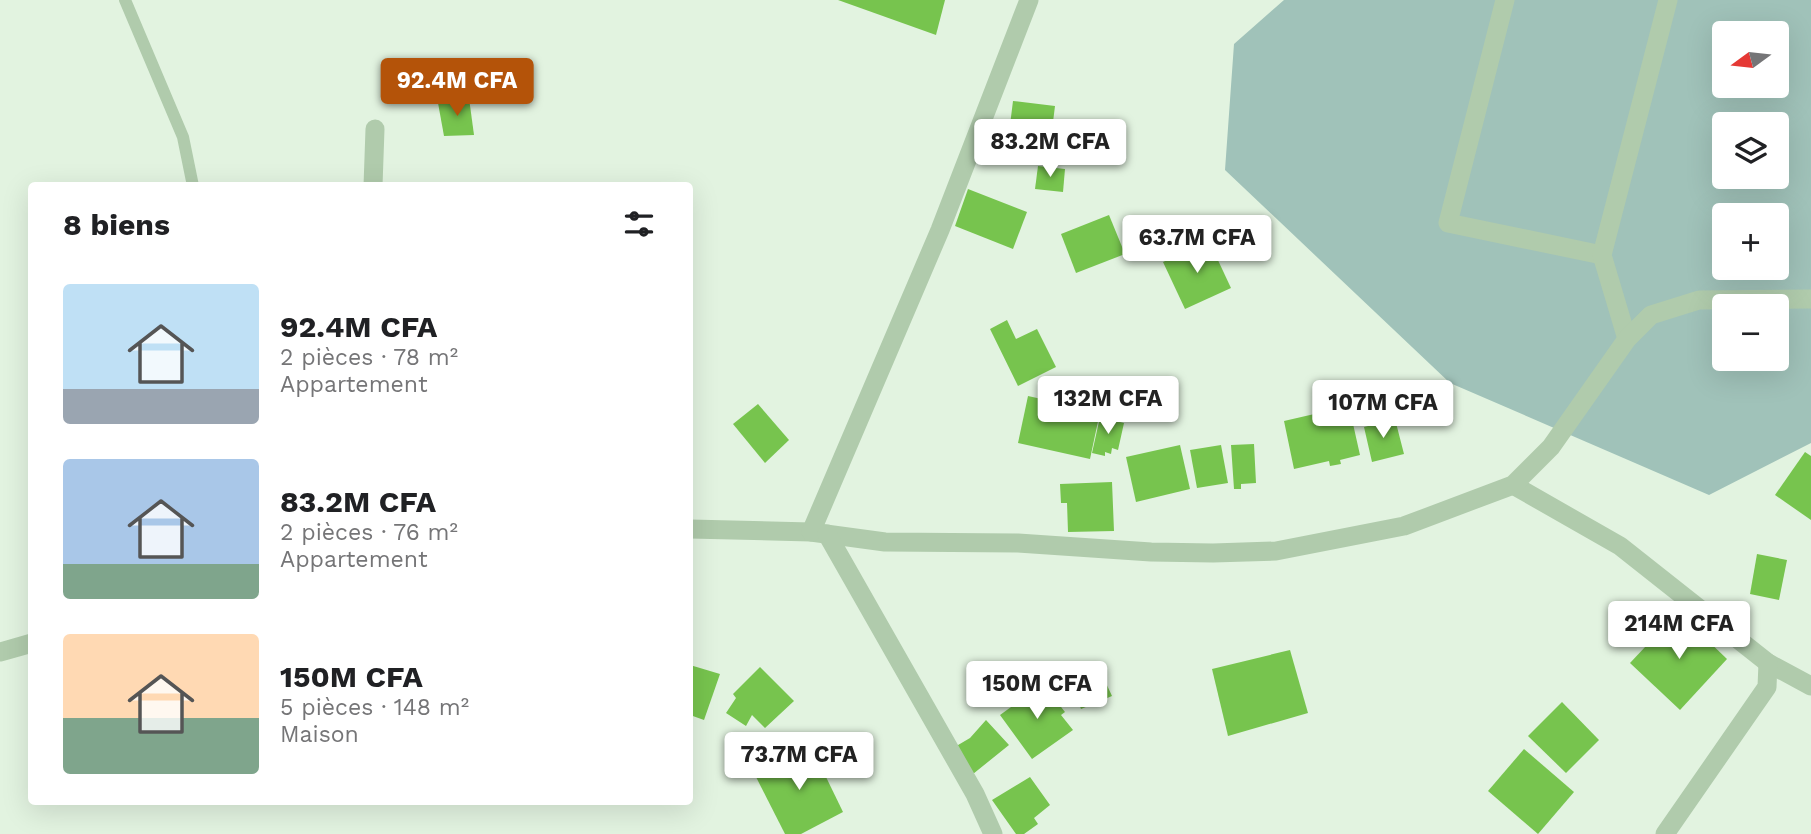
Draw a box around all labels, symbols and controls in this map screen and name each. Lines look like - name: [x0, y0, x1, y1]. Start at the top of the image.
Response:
- north arrow: [1712, 21, 1788, 98]
- map controls: [1712, 21, 1789, 371]
- pin: 92.4M CFA: [377, 58, 537, 118]
- text: 92.4M CFA: [397, 67, 517, 94]
- button: layers: [1712, 112, 1789, 189]
- pin: 83.2M CFA: [970, 120, 1130, 179]
- text: 83.2M CFA: [990, 128, 1110, 155]
- button: +: [1712, 203, 1789, 280]
- icon: filters: [620, 205, 658, 243]
- text: 8 biens: [63, 207, 170, 242]
- pin: 63.7M CFA: [1117, 216, 1277, 275]
- text: 63.7M CFA: [1138, 224, 1256, 251]
- button: −: [1712, 294, 1789, 371]
- text: 92.4M CFA: [280, 309, 437, 344]
- icon: home: [119, 312, 203, 396]
- text: 2 pièces · 78 m²: [280, 344, 458, 371]
- text: Appartement: [280, 371, 428, 398]
- pin: 132M CFA: [1036, 376, 1180, 436]
- pin: 107M CFA: [1311, 380, 1455, 440]
- text: 132M CFA: [1054, 385, 1162, 412]
- text: 107M CFA: [1328, 389, 1438, 416]
- text: 83.2M CFA: [280, 484, 436, 519]
- icon: home: [119, 487, 203, 571]
- text: 2 pièces · 76 m²: [280, 519, 458, 546]
- text: Appartement: [280, 546, 428, 573]
- pin: 214M CFA: [1607, 602, 1751, 661]
- text: 214M CFA: [1624, 610, 1734, 637]
- text: 150M CFA: [280, 659, 423, 694]
- icon: home: [119, 662, 203, 746]
- pin: 150M CFA: [965, 662, 1109, 721]
- text: 150M CFA: [982, 670, 1092, 697]
- text: 5 pièces · 148 m²: [280, 694, 469, 721]
- text: Maison: [280, 721, 359, 748]
- pin: 73.7M CFA: [719, 732, 879, 792]
- text: 73.7M CFA: [740, 741, 858, 768]

